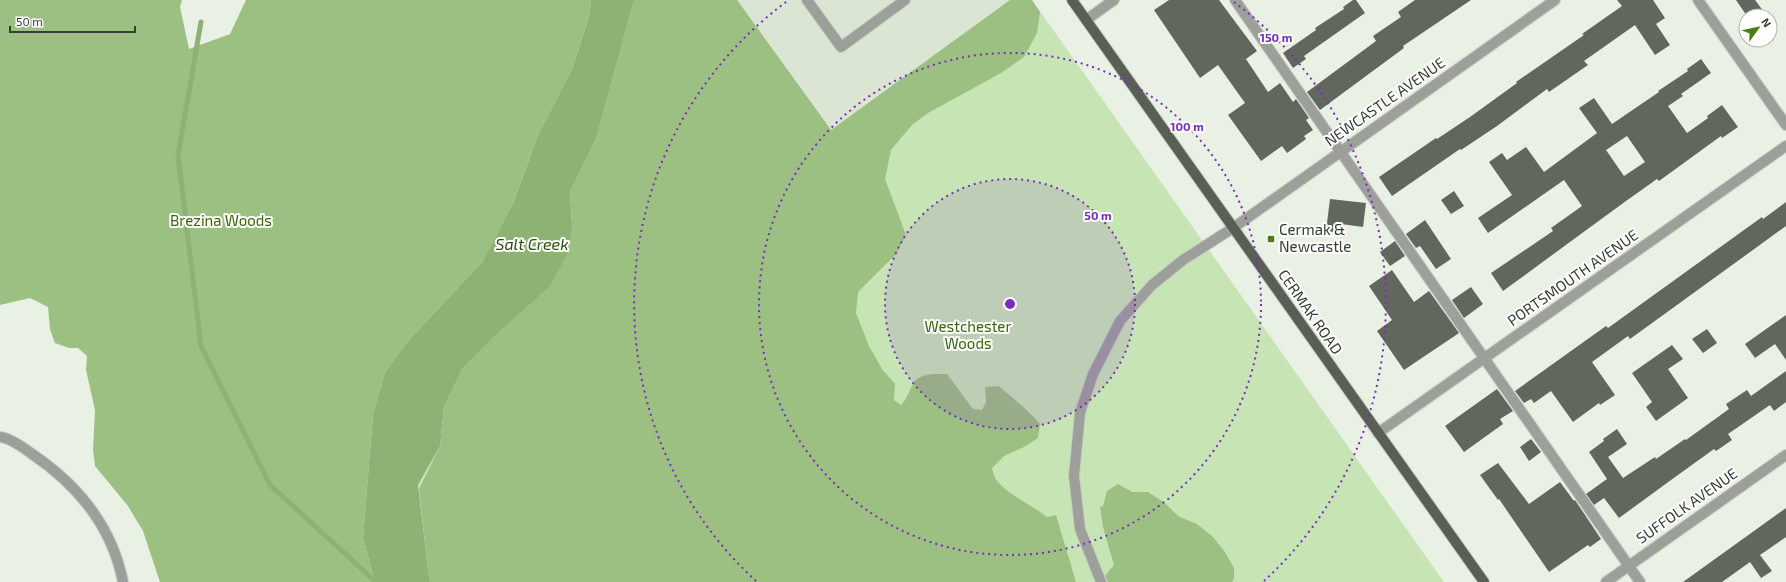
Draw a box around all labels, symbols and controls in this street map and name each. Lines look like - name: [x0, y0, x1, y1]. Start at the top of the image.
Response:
- scale bar: [10, 8, 135, 34]
- north arrow: [1738, 8, 1778, 48]
- text: 50 m: [16, 14, 43, 28]
- text: N: [1759, 15, 1774, 29]
- text: 150 m: [1260, 30, 1292, 44]
- street label: NEWCASTLE AVENUE: [1321, 53, 1448, 149]
- text: 100 m: [1170, 119, 1204, 133]
- text: 50 m: [1084, 208, 1112, 222]
- park label: Brezina Woods: [170, 211, 272, 229]
- place label: Cermak & Newcastle: [1279, 220, 1351, 255]
- street label: PORTSMOUTH AVENUE: [1504, 225, 1641, 329]
- water label: Salt Creek: [495, 234, 569, 253]
- marker: Cermak & Newcastle: [1266, 234, 1276, 244]
- street label: CERMAK ROAD: [1275, 266, 1347, 357]
- centre of rings: [1003, 297, 1017, 311]
- park label: Westchester Woods: [925, 317, 1011, 352]
- street label: SUFFOLK AVENUE: [1632, 464, 1740, 547]

